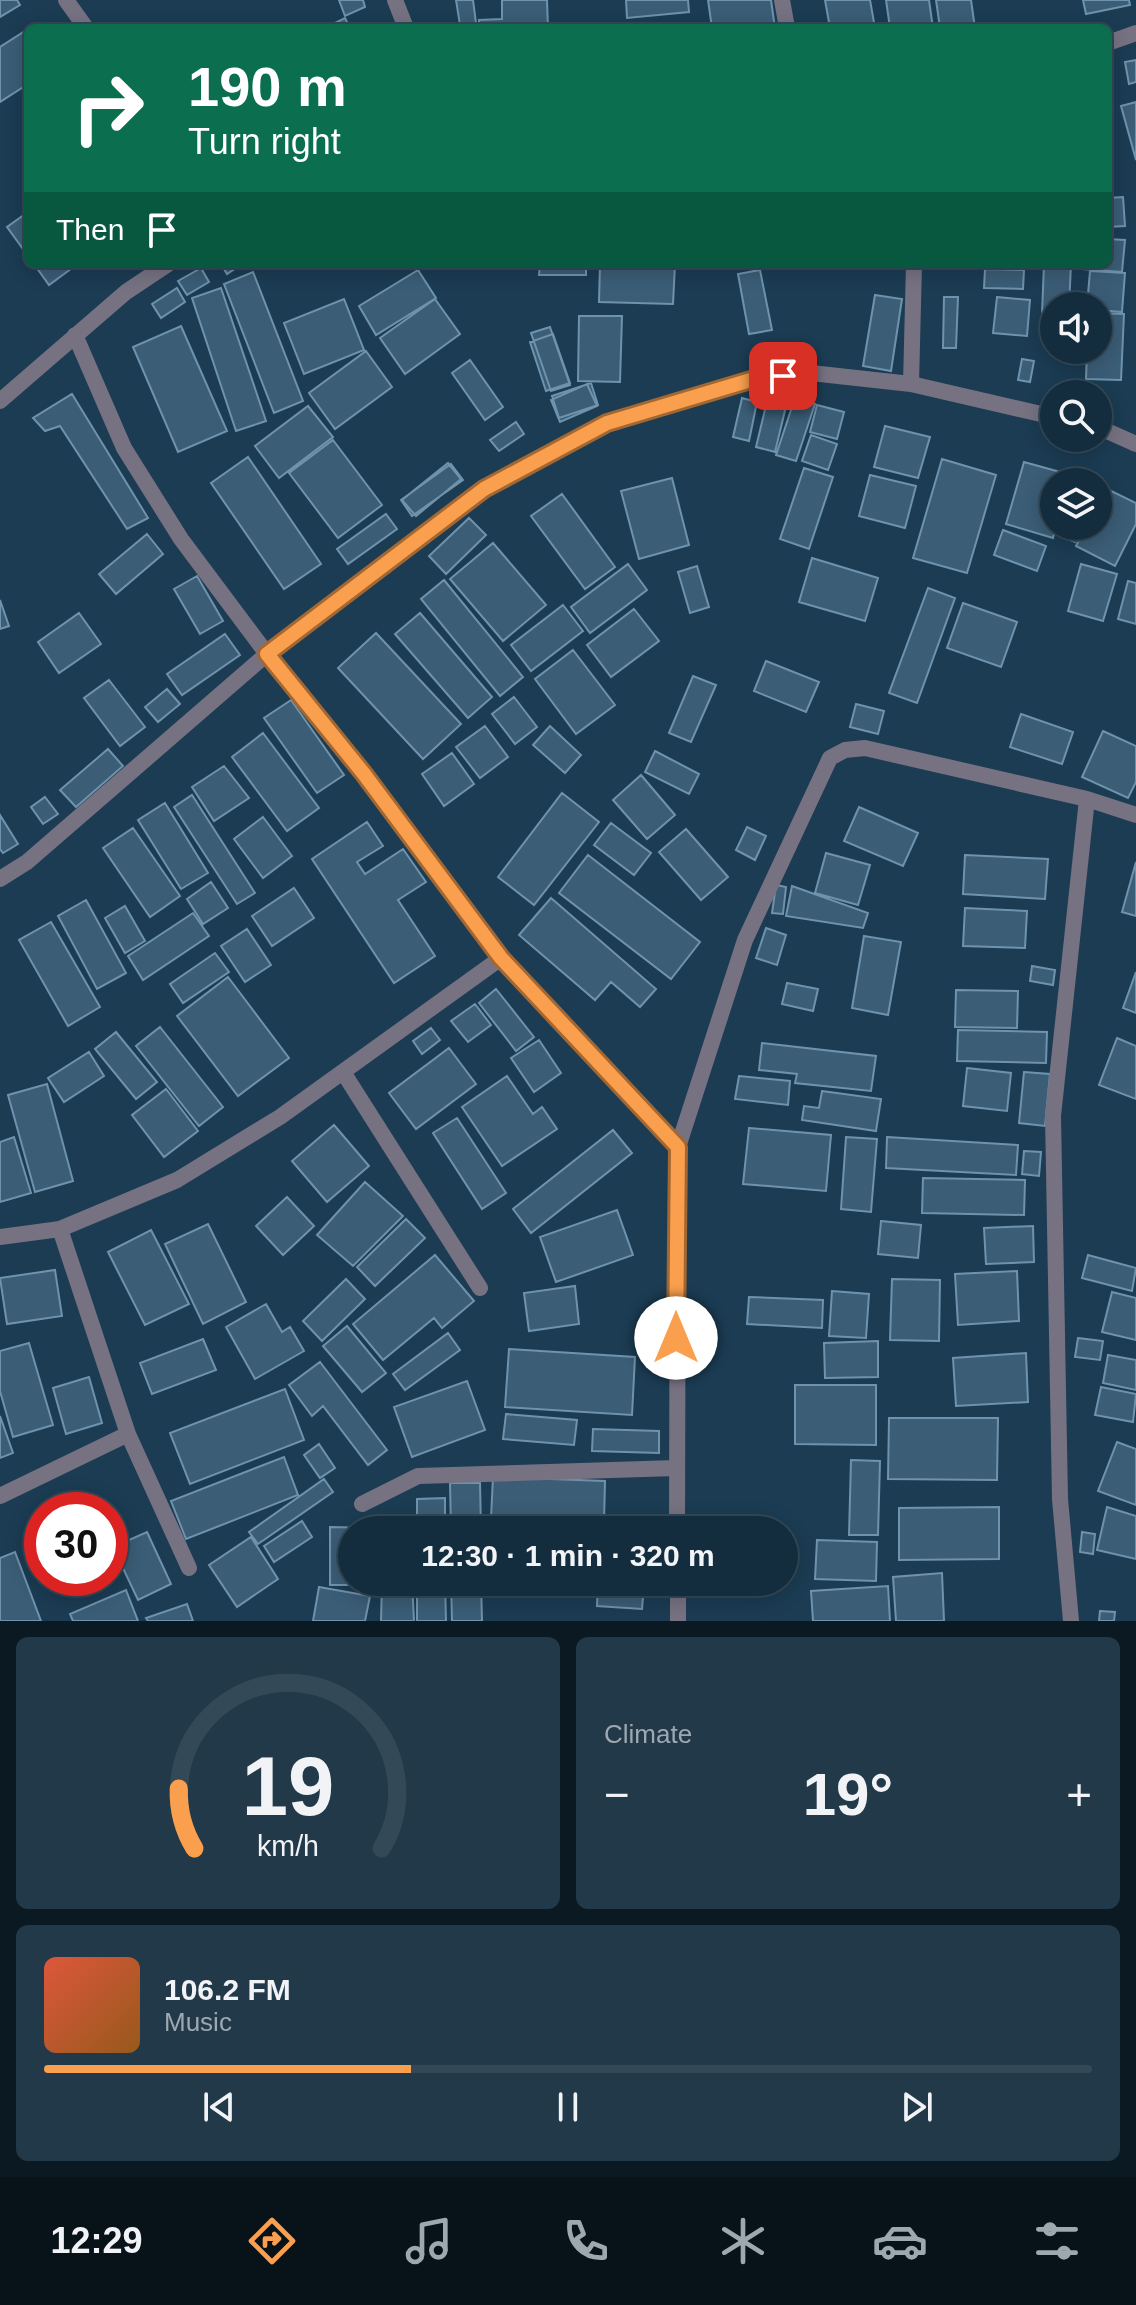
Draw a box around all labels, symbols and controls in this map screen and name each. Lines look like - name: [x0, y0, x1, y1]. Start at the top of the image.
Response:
- text: 190 m: [188, 55, 347, 118]
- icon: right: [56, 56, 160, 160]
- text: Turn right: [188, 121, 341, 162]
- icon: arrive: [140, 208, 184, 252]
- text: Then: [56, 213, 124, 246]
- map controls: [1040, 292, 1112, 540]
- button: sound: [1040, 292, 1112, 364]
- pin: [749, 342, 817, 410]
- icon: arrive: [761, 354, 805, 398]
- button: search: [1040, 380, 1112, 452]
- button: layers: [1040, 468, 1112, 540]
- position arrow: [634, 1296, 718, 1380]
- speed limit sign: 30: [24, 1492, 128, 1596]
- text: 12:30 · 1 min · 320 m: [421, 1539, 715, 1572]
- text: Climate: [604, 1719, 692, 1749]
- text: 19: [242, 1740, 334, 1833]
- text: 19°: [803, 1761, 893, 1828]
- text: −: [604, 1770, 630, 1819]
- text: +: [1066, 1770, 1092, 1819]
- text: km/h: [257, 1830, 319, 1862]
- text: 106.2 FM: [164, 1973, 291, 2006]
- text: Music: [164, 2007, 232, 2037]
- icon: previous: [197, 2085, 241, 2129]
- icon: pause: [546, 2085, 590, 2129]
- icon: next: [895, 2085, 939, 2129]
- icon: directions: [244, 2213, 300, 2269]
- icon: music: [401, 2213, 457, 2269]
- icon: phone: [558, 2213, 614, 2269]
- icon: climate: [715, 2213, 771, 2269]
- icon: car: [872, 2213, 928, 2269]
- icon: filters: [1029, 2213, 1085, 2269]
- text: 12:29: [51, 2220, 143, 2261]

